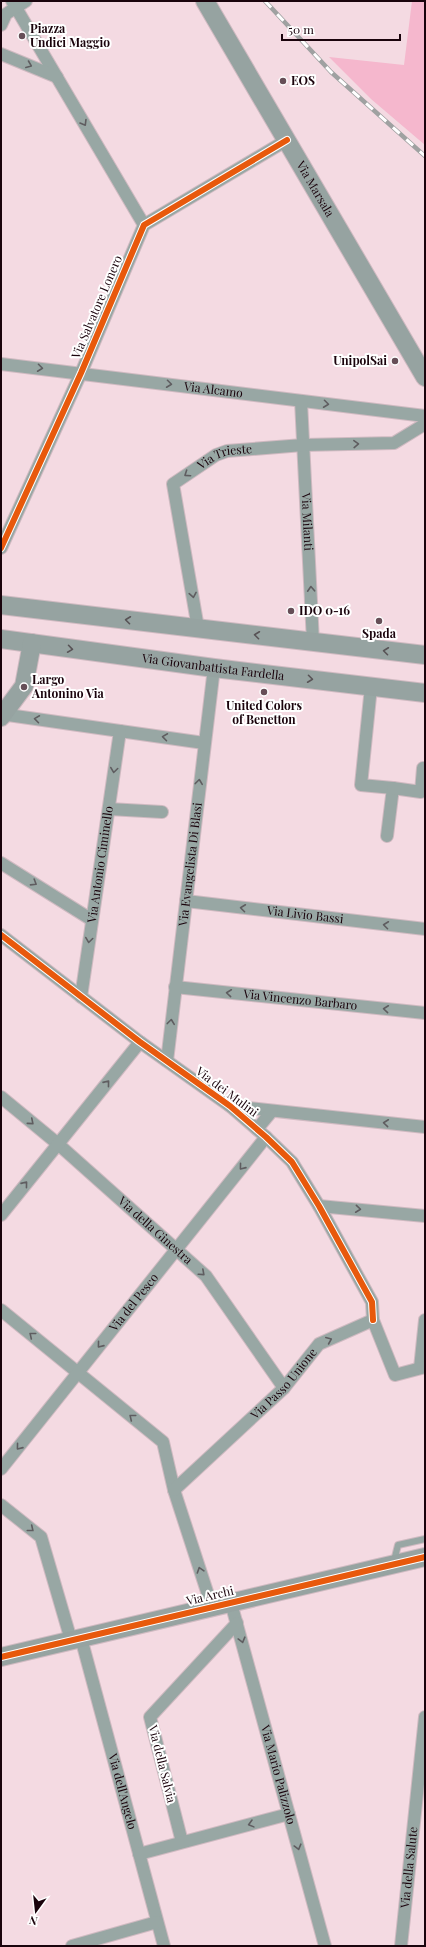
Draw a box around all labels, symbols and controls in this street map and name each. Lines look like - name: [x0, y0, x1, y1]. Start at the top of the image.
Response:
- scale bar: [282, 16, 400, 42]
- place label: Piazza Undici Maggio: [30, 20, 110, 50]
- text: 50 m: [288, 21, 314, 37]
- marker: Piazza Undici Maggio: [17, 31, 27, 41]
- one-way arrow: [25, 61, 32, 69]
- place label: EOS: [291, 72, 315, 88]
- marker: EOS: [278, 76, 288, 86]
- one-way arrow: [80, 119, 87, 126]
- street label: Via Marsala: [293, 157, 339, 220]
- street label: Via Salvatore Lonero: [67, 252, 125, 362]
- place label: UnipolSai: [333, 352, 387, 368]
- marker: UnipolSai: [390, 356, 400, 366]
- one-way arrow: [37, 363, 43, 372]
- street label: Via Alcamo: [182, 377, 244, 401]
- one-way arrow: [166, 379, 172, 388]
- one-way arrow: [322, 399, 329, 408]
- street label: Via Trieste: [193, 440, 252, 473]
- one-way arrow: [353, 440, 359, 448]
- one-way arrow: [184, 469, 191, 477]
- street label: Via Milanti: [299, 491, 317, 552]
- one-way arrow: [306, 586, 315, 592]
- one-way arrow: [188, 592, 196, 598]
- place label: IDO 0-16: [299, 602, 350, 618]
- marker: IDO 0-16: [286, 606, 296, 616]
- one-way arrow: [125, 616, 131, 625]
- marker: Spada: [374, 616, 384, 626]
- place label: Spada: [362, 625, 397, 641]
- one-way arrow: [254, 631, 260, 640]
- one-way arrow: [67, 644, 73, 652]
- one-way arrow: [383, 647, 389, 656]
- street label: Via Giovanbattista Fardella: [140, 649, 285, 683]
- place label: Largo Antonino Via: [31, 671, 104, 701]
- one-way arrow: [307, 674, 313, 683]
- marker: Largo Antonino Via: [19, 682, 29, 692]
- marker: United Colors of Benetton: [259, 687, 269, 697]
- place label: United Colors of Benetton: [226, 697, 302, 727]
- one-way arrow: [34, 715, 40, 724]
- one-way arrow: [162, 733, 168, 742]
- one-way arrow: [110, 766, 119, 773]
- one-way arrow: [195, 779, 204, 785]
- street label: Via Evangelista Di Blasi: [174, 801, 205, 928]
- street label: Via Antonio Ciminello: [83, 805, 116, 925]
- one-way arrow: [30, 879, 37, 886]
- street label: Via Livio Bassi: [265, 901, 345, 926]
- one-way arrow: [240, 903, 246, 912]
- one-way arrow: [383, 920, 389, 929]
- one-way arrow: [85, 937, 94, 943]
- street label: Via Vincenzo Barbaro: [242, 985, 359, 1013]
- one-way arrow: [226, 989, 232, 998]
- one-way arrow: [383, 1005, 389, 1014]
- one-way arrow: [167, 1019, 176, 1025]
- street label: Via dei Mulini: [192, 1062, 262, 1120]
- one-way arrow: [103, 1081, 110, 1088]
- one-way arrow: [26, 1118, 34, 1125]
- one-way arrow: [383, 1119, 389, 1128]
- one-way arrow: [240, 1163, 247, 1170]
- one-way arrow: [21, 1182, 28, 1189]
- street label: Via della Ginestra: [114, 1192, 196, 1267]
- one-way arrow: [355, 1205, 361, 1214]
- one-way arrow: [197, 1268, 205, 1276]
- street label: Via del Pesco: [104, 1269, 161, 1335]
- one-way arrow: [29, 1333, 36, 1340]
- one-way arrow: [325, 1336, 332, 1344]
- one-way arrow: [98, 1341, 105, 1348]
- street label: Via Passo Unione: [246, 1344, 320, 1423]
- one-way arrow: [130, 1415, 137, 1422]
- one-way arrow: [16, 1442, 23, 1449]
- one-way arrow: [27, 1525, 34, 1532]
- one-way arrow: [196, 1566, 205, 1573]
- street label: Via Archi: [184, 1582, 236, 1608]
- one-way arrow: [237, 1636, 246, 1643]
- street label: Via della Salvia: [145, 1722, 180, 1804]
- street label: Via Mario Palizzolo: [258, 1722, 300, 1826]
- street label: Via dell'Angelo: [105, 1751, 141, 1831]
- one-way arrow: [248, 1819, 254, 1827]
- street label: Via della Salute: [396, 1826, 420, 1910]
- one-way arrow: [293, 1843, 302, 1850]
- north arrow: [16, 1891, 56, 1931]
- text: N: [27, 1913, 39, 1929]

